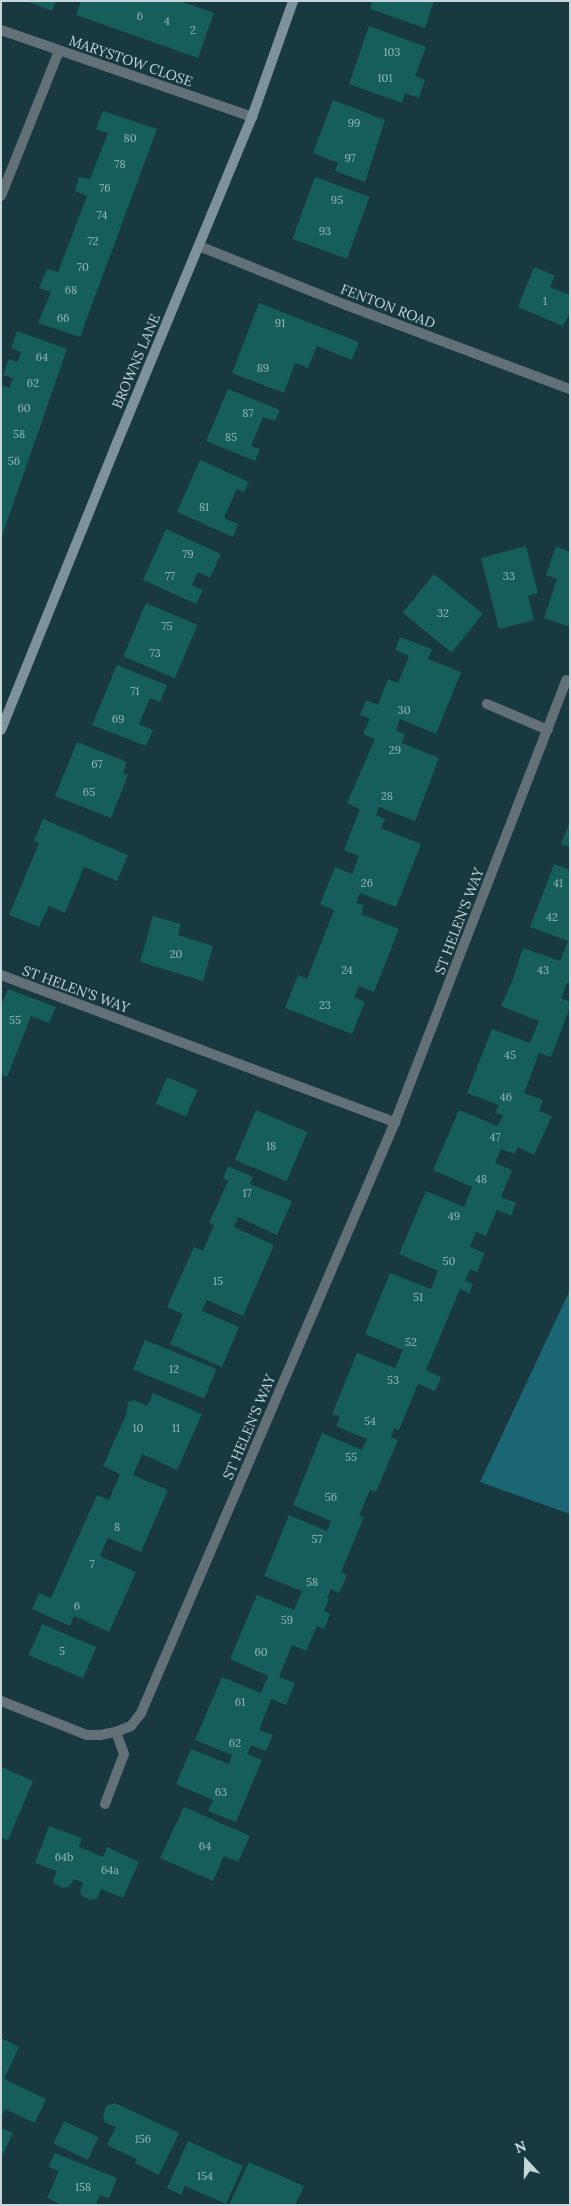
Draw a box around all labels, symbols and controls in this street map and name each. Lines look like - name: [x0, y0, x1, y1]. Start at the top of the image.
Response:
- house number: 6: [137, 9, 143, 23]
- house number: 4: [164, 14, 170, 28]
- house number: 2: [190, 23, 196, 37]
- street label: MARYSTOW CLOSE: [67, 32, 195, 90]
- house number: 103: [384, 45, 400, 59]
- house number: 101: [378, 71, 392, 85]
- house number: 99: [348, 116, 360, 130]
- house number: 80: [123, 131, 137, 145]
- house number: 97: [344, 151, 356, 165]
- house number: 78: [114, 157, 126, 171]
- house number: 76: [99, 181, 111, 195]
- house number: 95: [331, 193, 343, 207]
- house number: 74: [97, 208, 107, 222]
- house number: 93: [319, 224, 331, 238]
- house number: 72: [88, 234, 98, 248]
- house number: 70: [77, 260, 89, 274]
- street label: FENTON ROAD: [338, 280, 438, 332]
- house number: 68: [65, 283, 77, 297]
- house number: 1: [543, 294, 547, 308]
- house number: 66: [57, 311, 69, 325]
- street label: BROWNS LANE: [109, 311, 163, 411]
- house number: 91: [275, 316, 285, 330]
- house number: 64: [36, 350, 48, 364]
- house number: 89: [257, 361, 269, 375]
- house number: 62: [27, 376, 39, 390]
- house number: 60: [17, 401, 31, 415]
- house number: 87: [242, 406, 254, 420]
- house number: 58: [13, 427, 25, 441]
- house number: 85: [225, 430, 237, 444]
- house number: 56: [8, 454, 20, 468]
- house number: 81: [199, 500, 209, 514]
- house number: 79: [182, 547, 194, 561]
- house number: 77: [165, 569, 175, 583]
- house number: 33: [503, 569, 515, 583]
- house number: 32: [437, 606, 449, 620]
- house number: 75: [161, 619, 173, 633]
- house number: 73: [149, 646, 161, 660]
- house number: 71: [130, 684, 140, 698]
- house number: 30: [398, 703, 410, 717]
- house number: 69: [112, 712, 124, 726]
- house number: 29: [389, 743, 401, 757]
- house number: 67: [91, 757, 103, 771]
- house number: 65: [83, 785, 95, 799]
- house number: 28: [381, 789, 393, 803]
- street label: ST HELEN'S WAY: [431, 865, 487, 977]
- house number: 26: [361, 876, 373, 890]
- house number: 41: [553, 876, 563, 890]
- house number: 42: [546, 910, 558, 924]
- house number: 20: [170, 947, 182, 961]
- street label: ST HELEN'S WAY: [20, 962, 132, 1016]
- house number: 24: [341, 963, 353, 977]
- house number: 43: [537, 963, 549, 977]
- house number: 23: [319, 998, 331, 1012]
- house number: 55: [9, 1013, 21, 1027]
- house number: 45: [504, 1048, 516, 1062]
- house number: 46: [500, 1090, 512, 1104]
- house number: 47: [489, 1130, 501, 1144]
- house number: 18: [266, 1139, 276, 1153]
- house number: 48: [475, 1172, 487, 1186]
- house number: 17: [242, 1186, 252, 1200]
- house number: 49: [448, 1209, 460, 1223]
- house number: 50: [443, 1254, 455, 1268]
- house number: 15: [213, 1274, 223, 1288]
- house number: 51: [413, 1290, 423, 1304]
- house number: 52: [405, 1335, 417, 1349]
- house number: 12: [169, 1362, 179, 1376]
- street label: ST HELEN'S WAY: [219, 1372, 279, 1482]
- house number: 53: [387, 1373, 399, 1387]
- house number: 54: [364, 1414, 376, 1428]
- house number: 10: [133, 1421, 143, 1435]
- house number: 11: [172, 1421, 180, 1435]
- house number: 55: [345, 1450, 357, 1464]
- house number: 56: [325, 1490, 337, 1504]
- house number: 8: [114, 1520, 120, 1534]
- house number: 57: [311, 1532, 323, 1546]
- house number: 7: [89, 1557, 95, 1571]
- house number: 58: [306, 1575, 318, 1589]
- house number: 6: [74, 1599, 80, 1613]
- house number: 59: [281, 1613, 293, 1627]
- house number: 5: [59, 1644, 65, 1658]
- house number: 60: [254, 1645, 268, 1659]
- house number: 61: [235, 1695, 245, 1709]
- house number: 62: [229, 1736, 241, 1750]
- house number: 63: [215, 1785, 227, 1799]
- house number: 64: [199, 1839, 211, 1853]
- house number: 64b: [55, 1850, 73, 1864]
- house number: 64a: [101, 1863, 119, 1877]
- house number: 156: [135, 2132, 151, 2146]
- north arrow: [501, 2136, 551, 2186]
- text: N: [512, 2137, 529, 2157]
- house number: 154: [197, 2169, 213, 2183]
- house number: 158: [75, 2180, 91, 2194]

